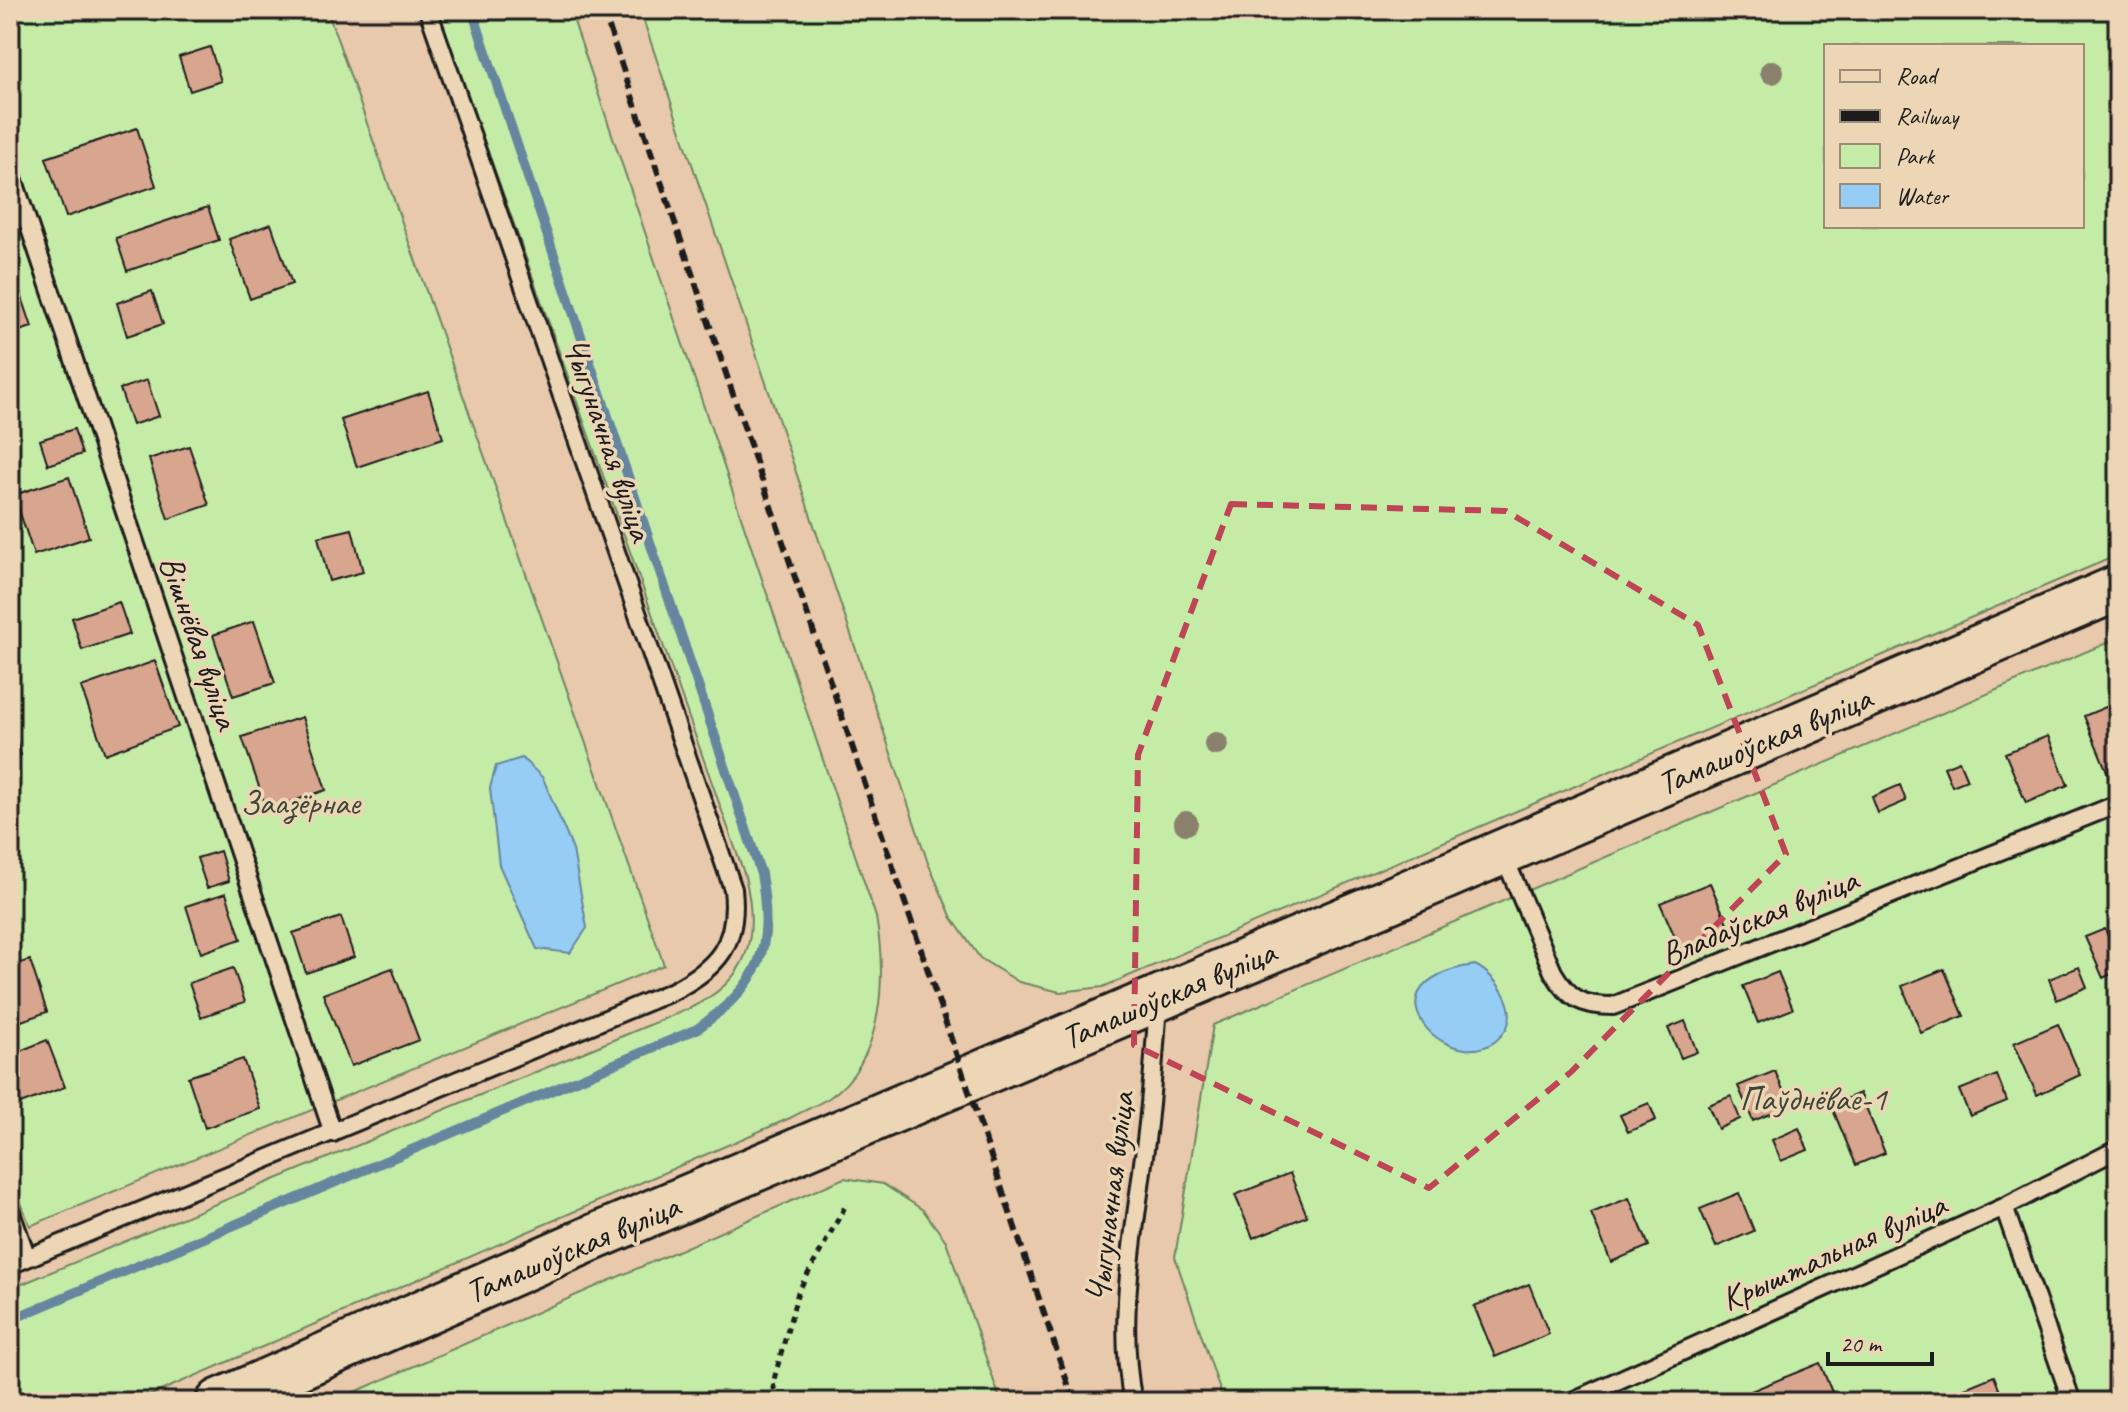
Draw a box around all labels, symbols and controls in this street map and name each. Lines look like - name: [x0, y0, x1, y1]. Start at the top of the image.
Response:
- legend: [1824, 44, 2084, 228]
- text: Road: [1896, 61, 1940, 91]
- text: Railway: [1896, 101, 1960, 131]
- text: Park: [1896, 141, 1936, 171]
- text: Water: [1896, 181, 1951, 211]
- street label: Чыгуначная вуліца: [554, 332, 664, 548]
- street label: Вішнёвая вуліца: [150, 550, 250, 736]
- street label: Тамашоўская вуліца: [1651, 675, 1880, 805]
- park label: Заазёрнае: [240, 781, 362, 824]
- street label: Владаўская вуліца: [1654, 857, 1866, 975]
- street label: Тамашоўская вуліца: [1055, 929, 1284, 1059]
- park label: Паўднёвае-1: [1740, 1077, 1888, 1120]
- street label: Чыгуначная вуліца: [1075, 1087, 1144, 1305]
- street label: Крыштальная вуліца: [1714, 1182, 1954, 1320]
- street label: Тамашоўская вуліца: [459, 1183, 688, 1313]
- scale bar: [1828, 1316, 1932, 1366]
- text: 20 m: [1840, 1329, 1883, 1359]

